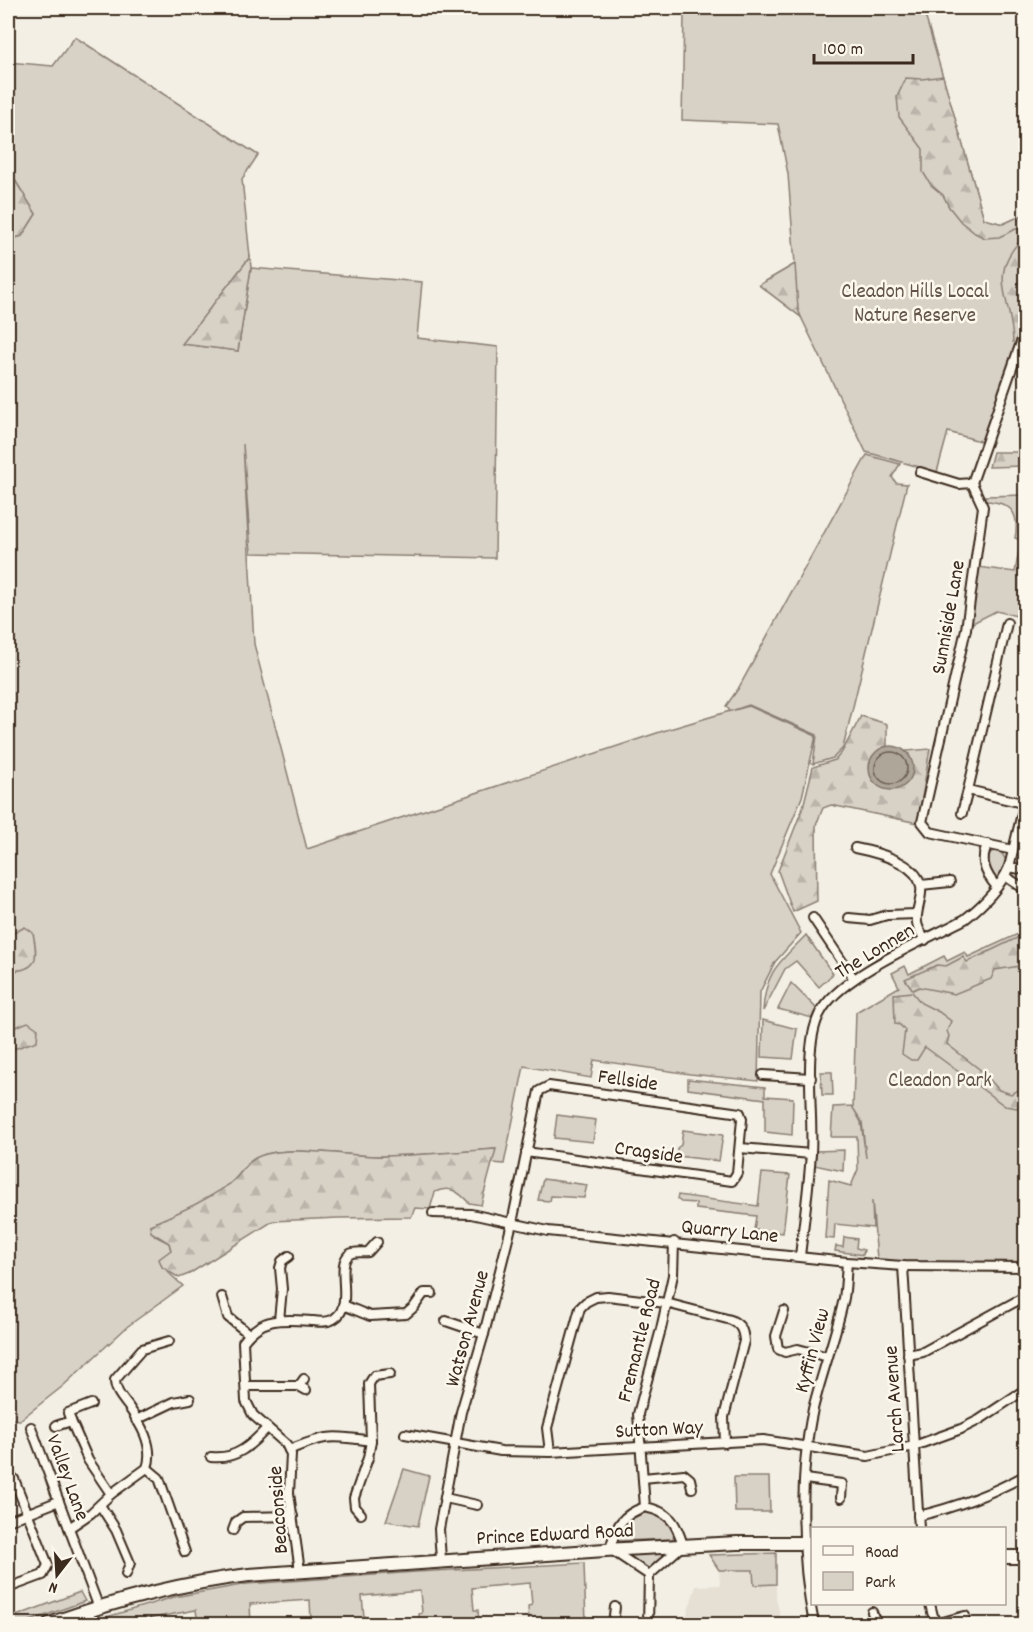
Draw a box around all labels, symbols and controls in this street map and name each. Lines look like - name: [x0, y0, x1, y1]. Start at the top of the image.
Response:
- scale bar: [814, 27, 913, 65]
- text: 100 m: [823, 38, 863, 63]
- park label: Cleadon Hills Local Nature Reserve: [841, 278, 989, 332]
- street label: Sunniside Lane: [925, 558, 975, 677]
- street label: The Lonnen: [830, 917, 921, 988]
- street label: Fellside: [596, 1063, 660, 1101]
- park label: Cleadon Park: [888, 1067, 992, 1097]
- street label: Cragside: [612, 1134, 685, 1174]
- street label: Quarry Lane: [680, 1213, 780, 1253]
- street label: Watson Avenue: [439, 1267, 499, 1391]
- street label: Fremantle Road: [611, 1276, 671, 1406]
- street label: Kyffin View: [788, 1305, 840, 1397]
- street label: Larch Avenue: [877, 1345, 915, 1453]
- street label: Sutton Way: [614, 1414, 704, 1448]
- street label: Valley Lane: [37, 1431, 96, 1525]
- street label: Beaconside: [262, 1465, 298, 1555]
- street label: Prince Edward Road: [476, 1517, 635, 1555]
- legend: [811, 1527, 1006, 1605]
- text: Road: [865, 1541, 899, 1566]
- north arrow: [27, 1545, 87, 1605]
- text: Park: [865, 1571, 896, 1596]
- text: N: [46, 1575, 60, 1599]

